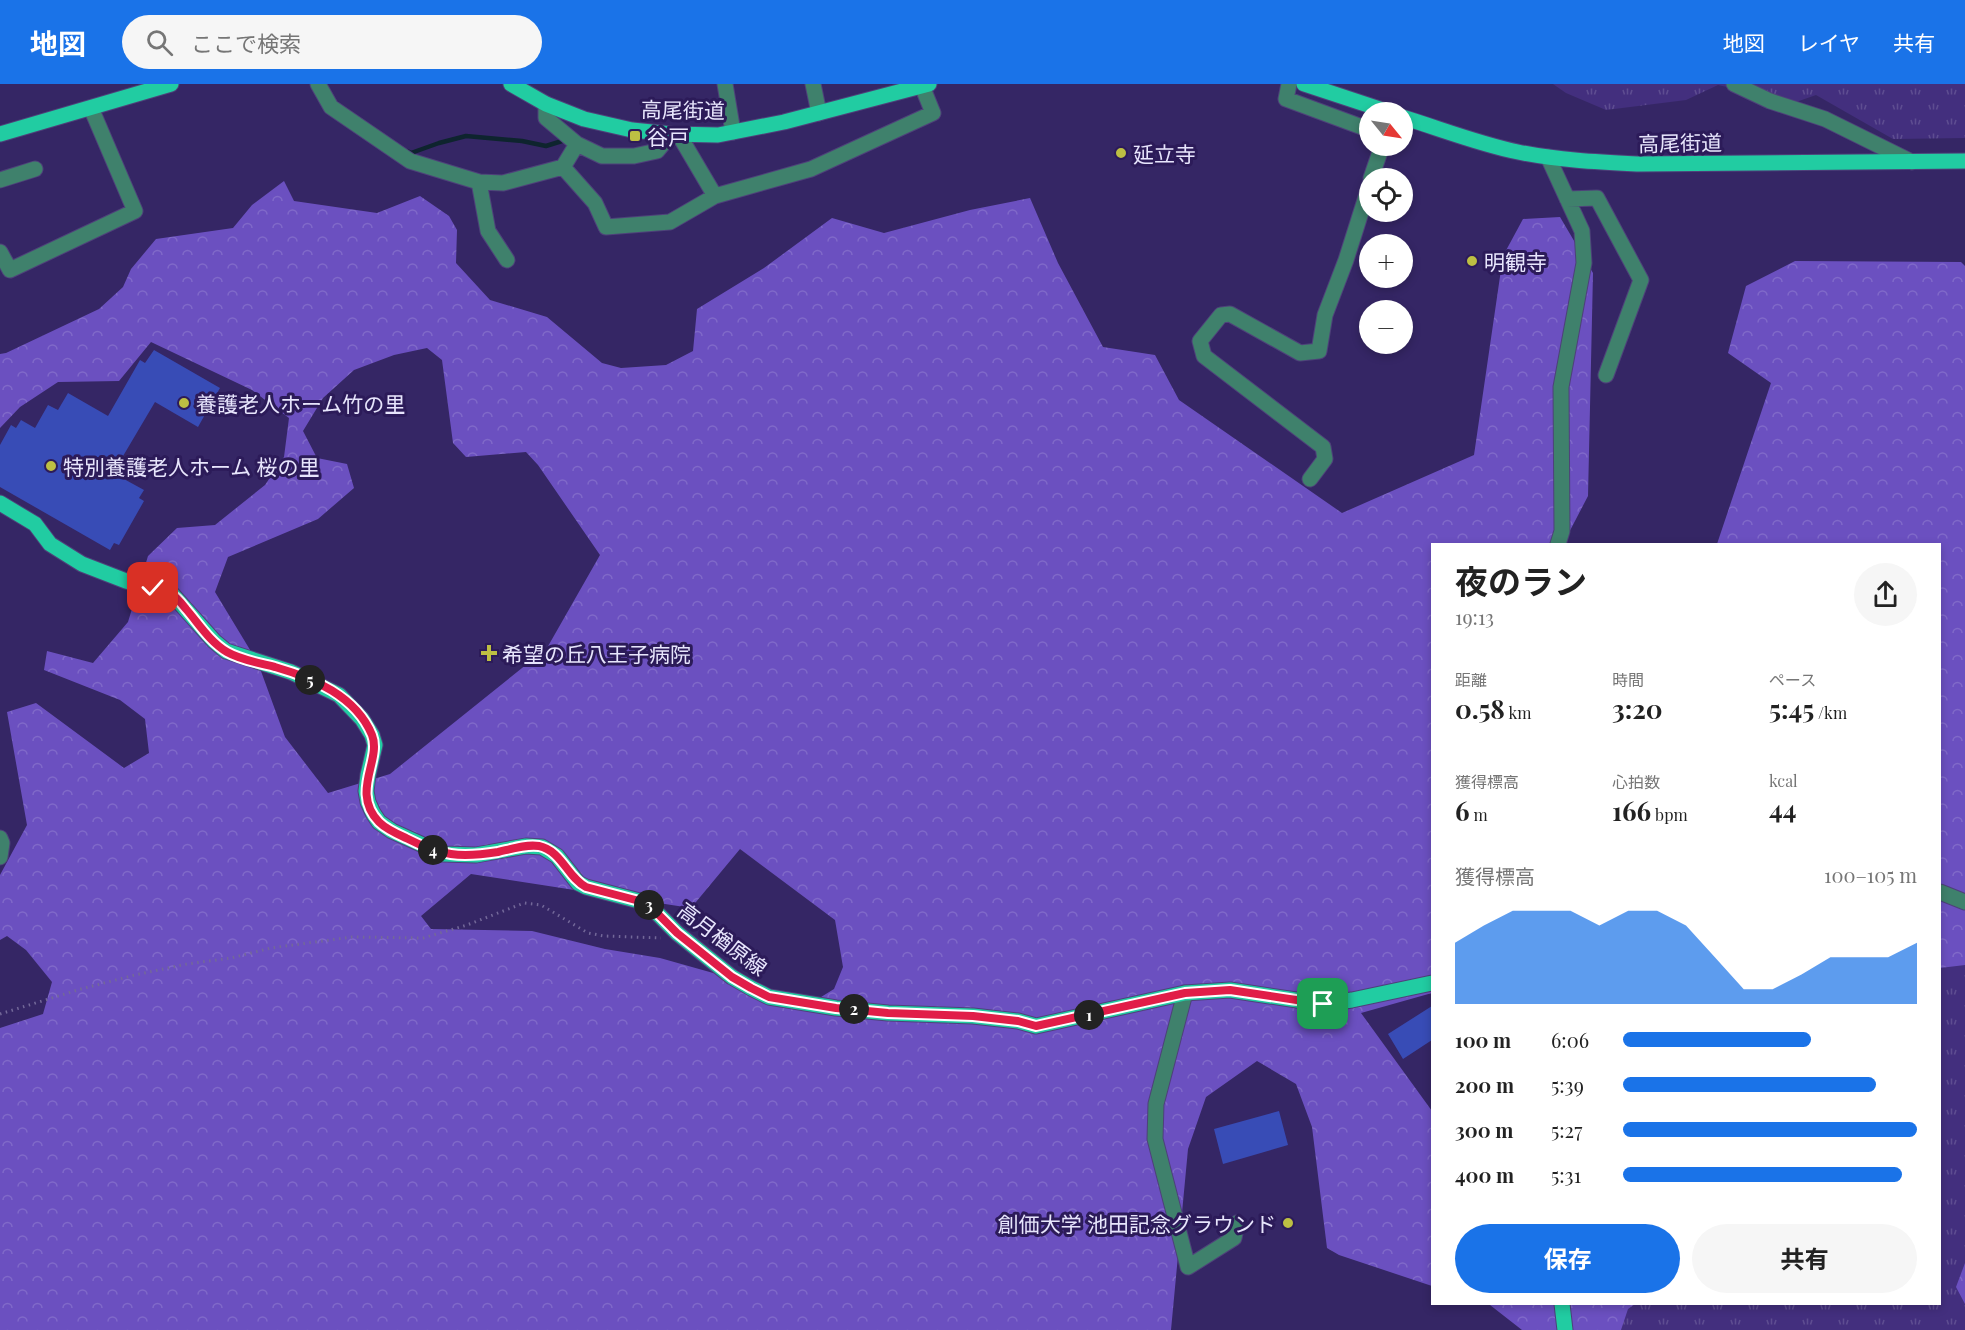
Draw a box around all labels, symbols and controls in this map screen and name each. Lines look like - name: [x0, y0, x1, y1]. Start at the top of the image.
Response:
- search box: [122, 15, 542, 69]
- text: 地図: [30, 24, 86, 61]
- icon: search: [143, 26, 176, 59]
- text: ここで検索: [191, 28, 301, 58]
- text: 地図: [1723, 28, 1765, 56]
- text: レイヤ: [1798, 28, 1860, 56]
- text: 共有: [1893, 28, 1935, 56]
- street label: 高尾街道: [641, 94, 725, 124]
- north arrow: [1359, 102, 1413, 156]
- map controls: [1359, 102, 1413, 354]
- place label: 谷戸: [647, 122, 689, 150]
- street label: 高尾街道: [1638, 127, 1722, 157]
- marker: 谷戸: [628, 129, 642, 143]
- place label: 延立寺: [1133, 139, 1196, 167]
- marker: 延立寺: [1114, 146, 1128, 160]
- button: locate: [1359, 168, 1413, 222]
- button: +: [1359, 234, 1413, 288]
- place label: 明観寺: [1484, 247, 1547, 275]
- marker: 明観寺: [1465, 254, 1479, 268]
- button: −: [1359, 300, 1413, 354]
- place label: 養護老人ホーム竹の里: [196, 389, 405, 417]
- marker: 養護老人ホーム竹の里: [177, 396, 191, 410]
- place label: 特別養護老人ホーム 桜の里: [63, 452, 320, 480]
- marker: 特別養護老人ホーム 桜の里: [44, 459, 58, 473]
- text: 夜のラン: [1455, 558, 1587, 602]
- pin: [127, 562, 178, 613]
- button: share: [1854, 563, 1917, 626]
- icon: check: [136, 571, 169, 604]
- text: 19:13: [1455, 603, 1494, 630]
- place label: 希望の丘八王子病院: [502, 639, 691, 667]
- marker: 希望の丘八王子病院: [480, 644, 498, 662]
- pin: 5: [295, 665, 325, 695]
- text: 5: [306, 669, 314, 690]
- text: 距離: [1455, 669, 1487, 690]
- text: 時間: [1612, 669, 1644, 690]
- text: ペース: [1769, 669, 1816, 690]
- text: 0.58: [1455, 691, 1505, 726]
- text: 3:20: [1612, 691, 1663, 726]
- text: 5:45: [1769, 691, 1814, 726]
- text: km: [1505, 702, 1531, 723]
- text: /km: [1814, 702, 1847, 723]
- text: kcal: [1769, 770, 1798, 791]
- text: 獲得標高: [1455, 771, 1519, 792]
- text: 心拍数: [1612, 771, 1660, 792]
- text: 44: [1769, 791, 1796, 826]
- text: 6: [1455, 793, 1470, 828]
- text: 166: [1612, 793, 1651, 828]
- text: m: [1470, 804, 1488, 825]
- text: bpm: [1651, 804, 1688, 825]
- pin: 4: [418, 835, 448, 865]
- text: 4: [429, 839, 437, 860]
- text: 100–105 m: [1824, 861, 1917, 888]
- text: 獲得標高: [1455, 862, 1535, 889]
- pin: 3: [634, 890, 664, 920]
- text: 3: [645, 894, 653, 915]
- street label: 高月楢原線: [673, 895, 773, 981]
- pin: [1297, 978, 1348, 1029]
- icon: arrive: [1306, 987, 1339, 1020]
- pin: 2: [839, 994, 869, 1024]
- text: 2: [850, 998, 858, 1019]
- pin: 1: [1074, 1000, 1104, 1030]
- text: 1: [1086, 1004, 1092, 1025]
- text: 100 m: [1455, 1026, 1511, 1053]
- text: 6:06: [1551, 1026, 1589, 1053]
- text: 200 m: [1455, 1071, 1514, 1098]
- text: 5:39: [1551, 1071, 1584, 1098]
- text: 300 m: [1455, 1116, 1513, 1143]
- text: 5:27: [1551, 1116, 1582, 1143]
- text: 400 m: [1455, 1161, 1514, 1188]
- text: 5:31: [1551, 1161, 1581, 1188]
- place label: 創価大学 池田記念グラウンド: [998, 1209, 1276, 1237]
- marker: 創価大学 池田記念グラウンド: [1281, 1216, 1295, 1230]
- button: 保存: [1455, 1224, 1680, 1293]
- button: 共有: [1692, 1224, 1917, 1293]

